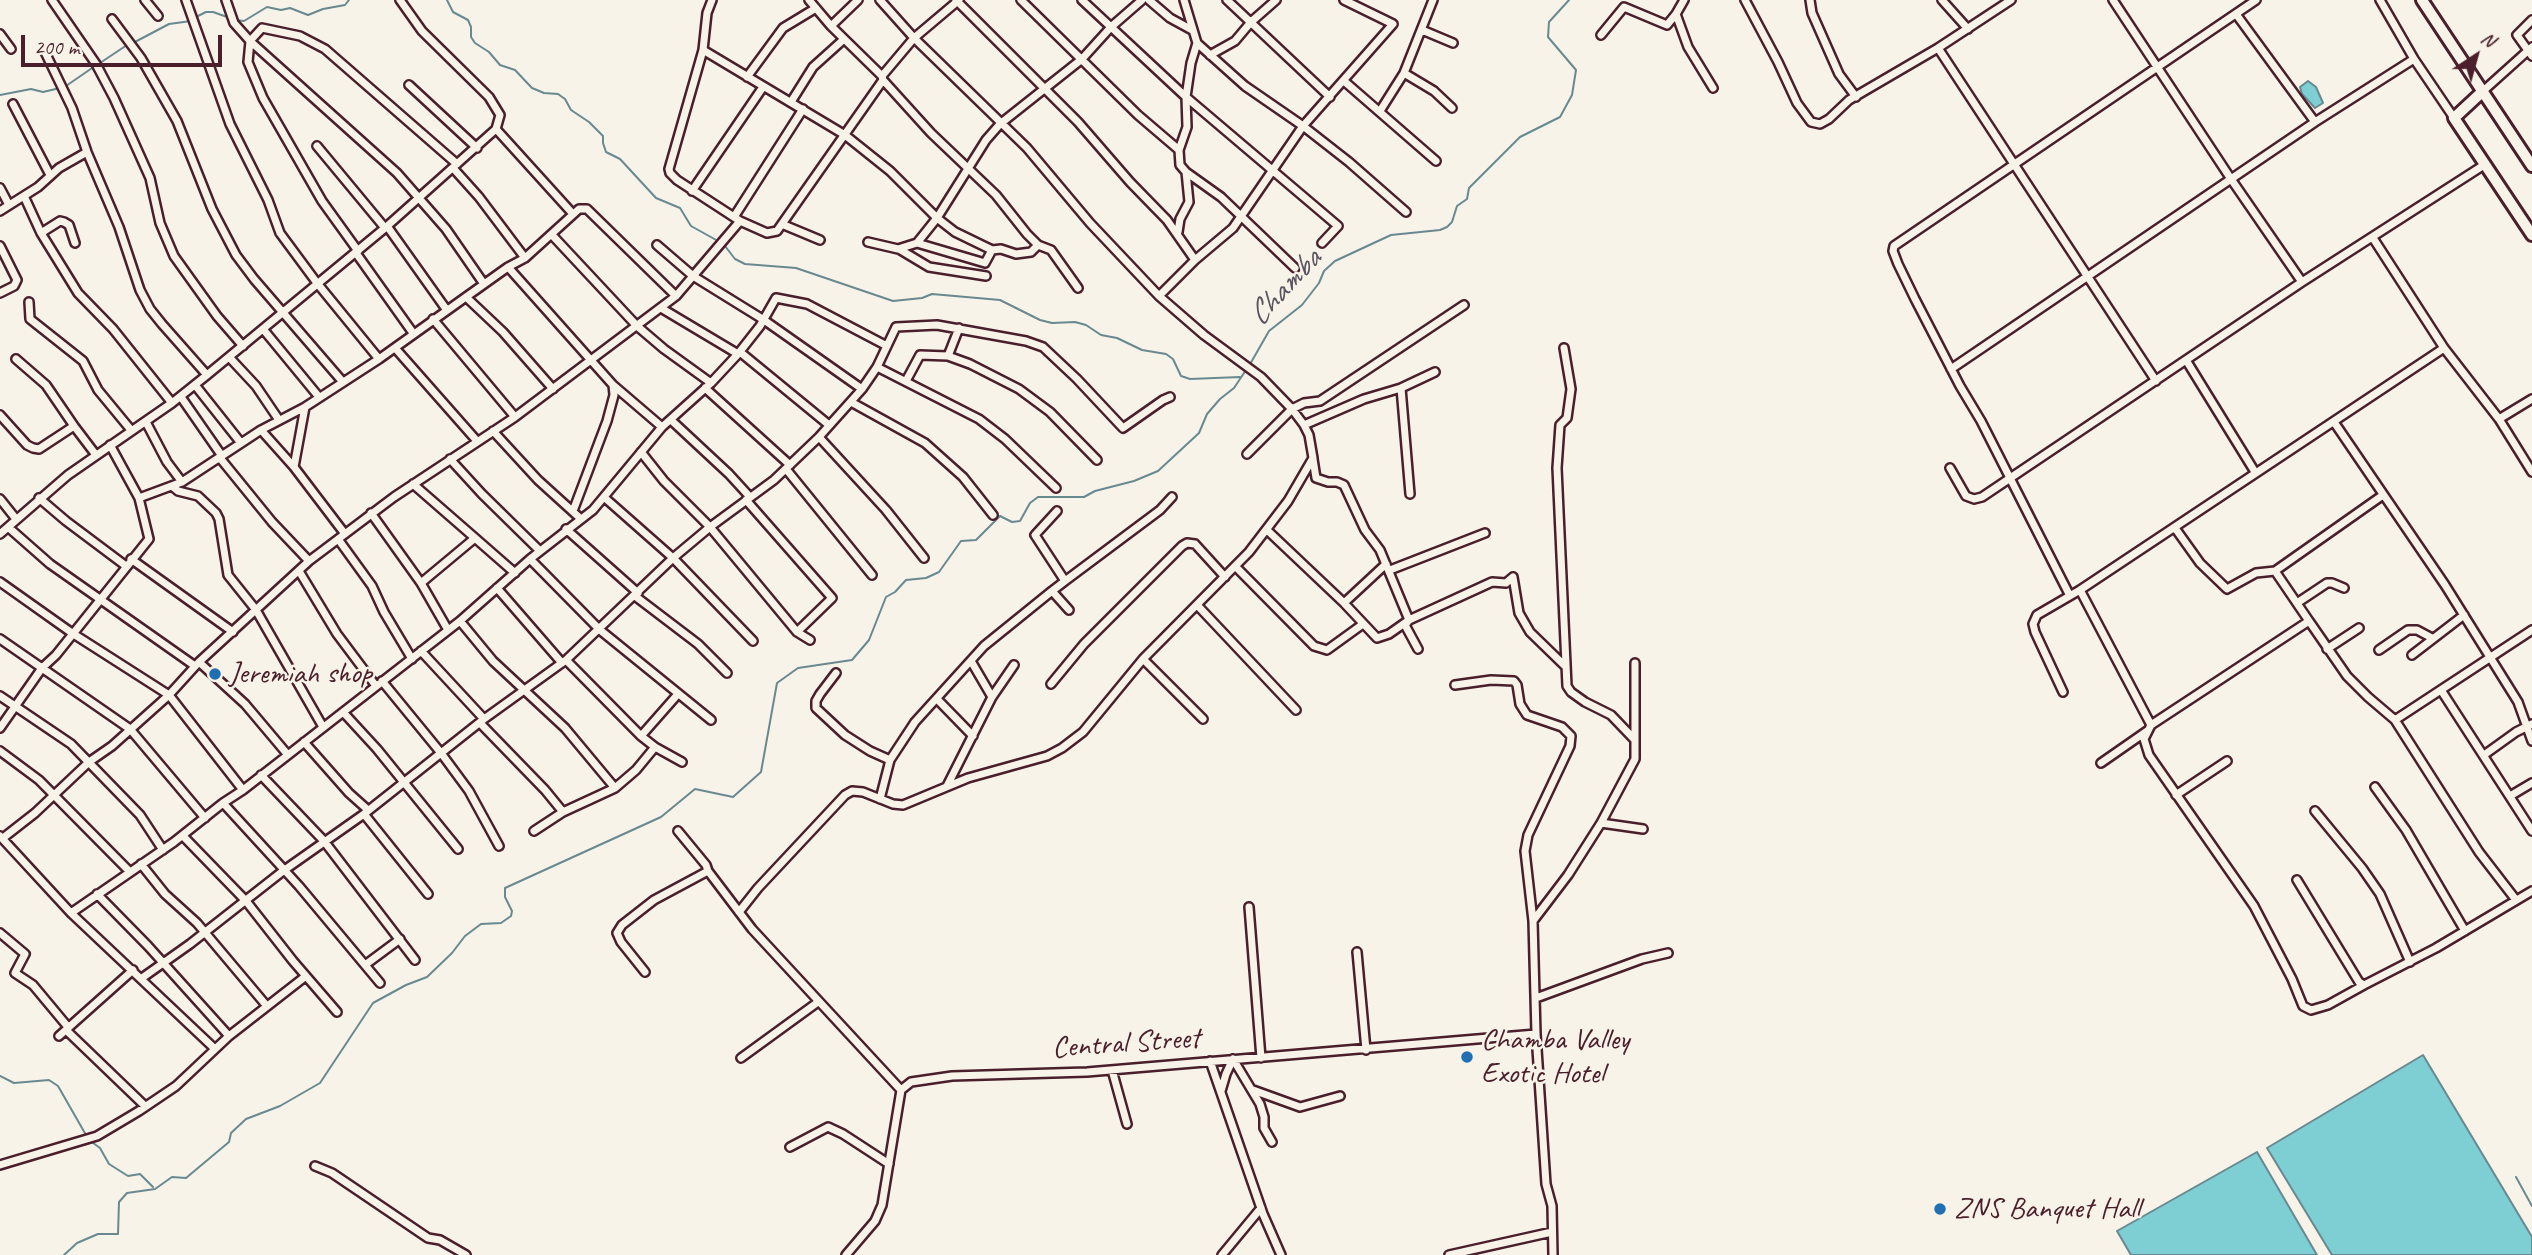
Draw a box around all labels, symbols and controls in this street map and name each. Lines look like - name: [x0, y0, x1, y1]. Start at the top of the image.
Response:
- scale bar: [24, 21, 226, 65]
- north arrow: [2441, 21, 2511, 91]
- text: N: [2477, 26, 2500, 52]
- text: 200 m: [34, 34, 79, 60]
- water label: Chamba: [1240, 242, 1330, 334]
- place label: Jeremiah shop: [229, 656, 372, 692]
- marker: Jeremiah shop: [207, 666, 223, 682]
- street label: Central Street: [1051, 1021, 1201, 1067]
- place label: Chamba Valley Exotic Hotel: [1481, 1022, 1629, 1092]
- marker: Chamba Valley Exotic Hotel: [1459, 1049, 1475, 1065]
- place label: ZNS Banquet Hall: [1954, 1191, 2140, 1227]
- marker: ZNS Banquet Hall: [1932, 1201, 1948, 1217]

